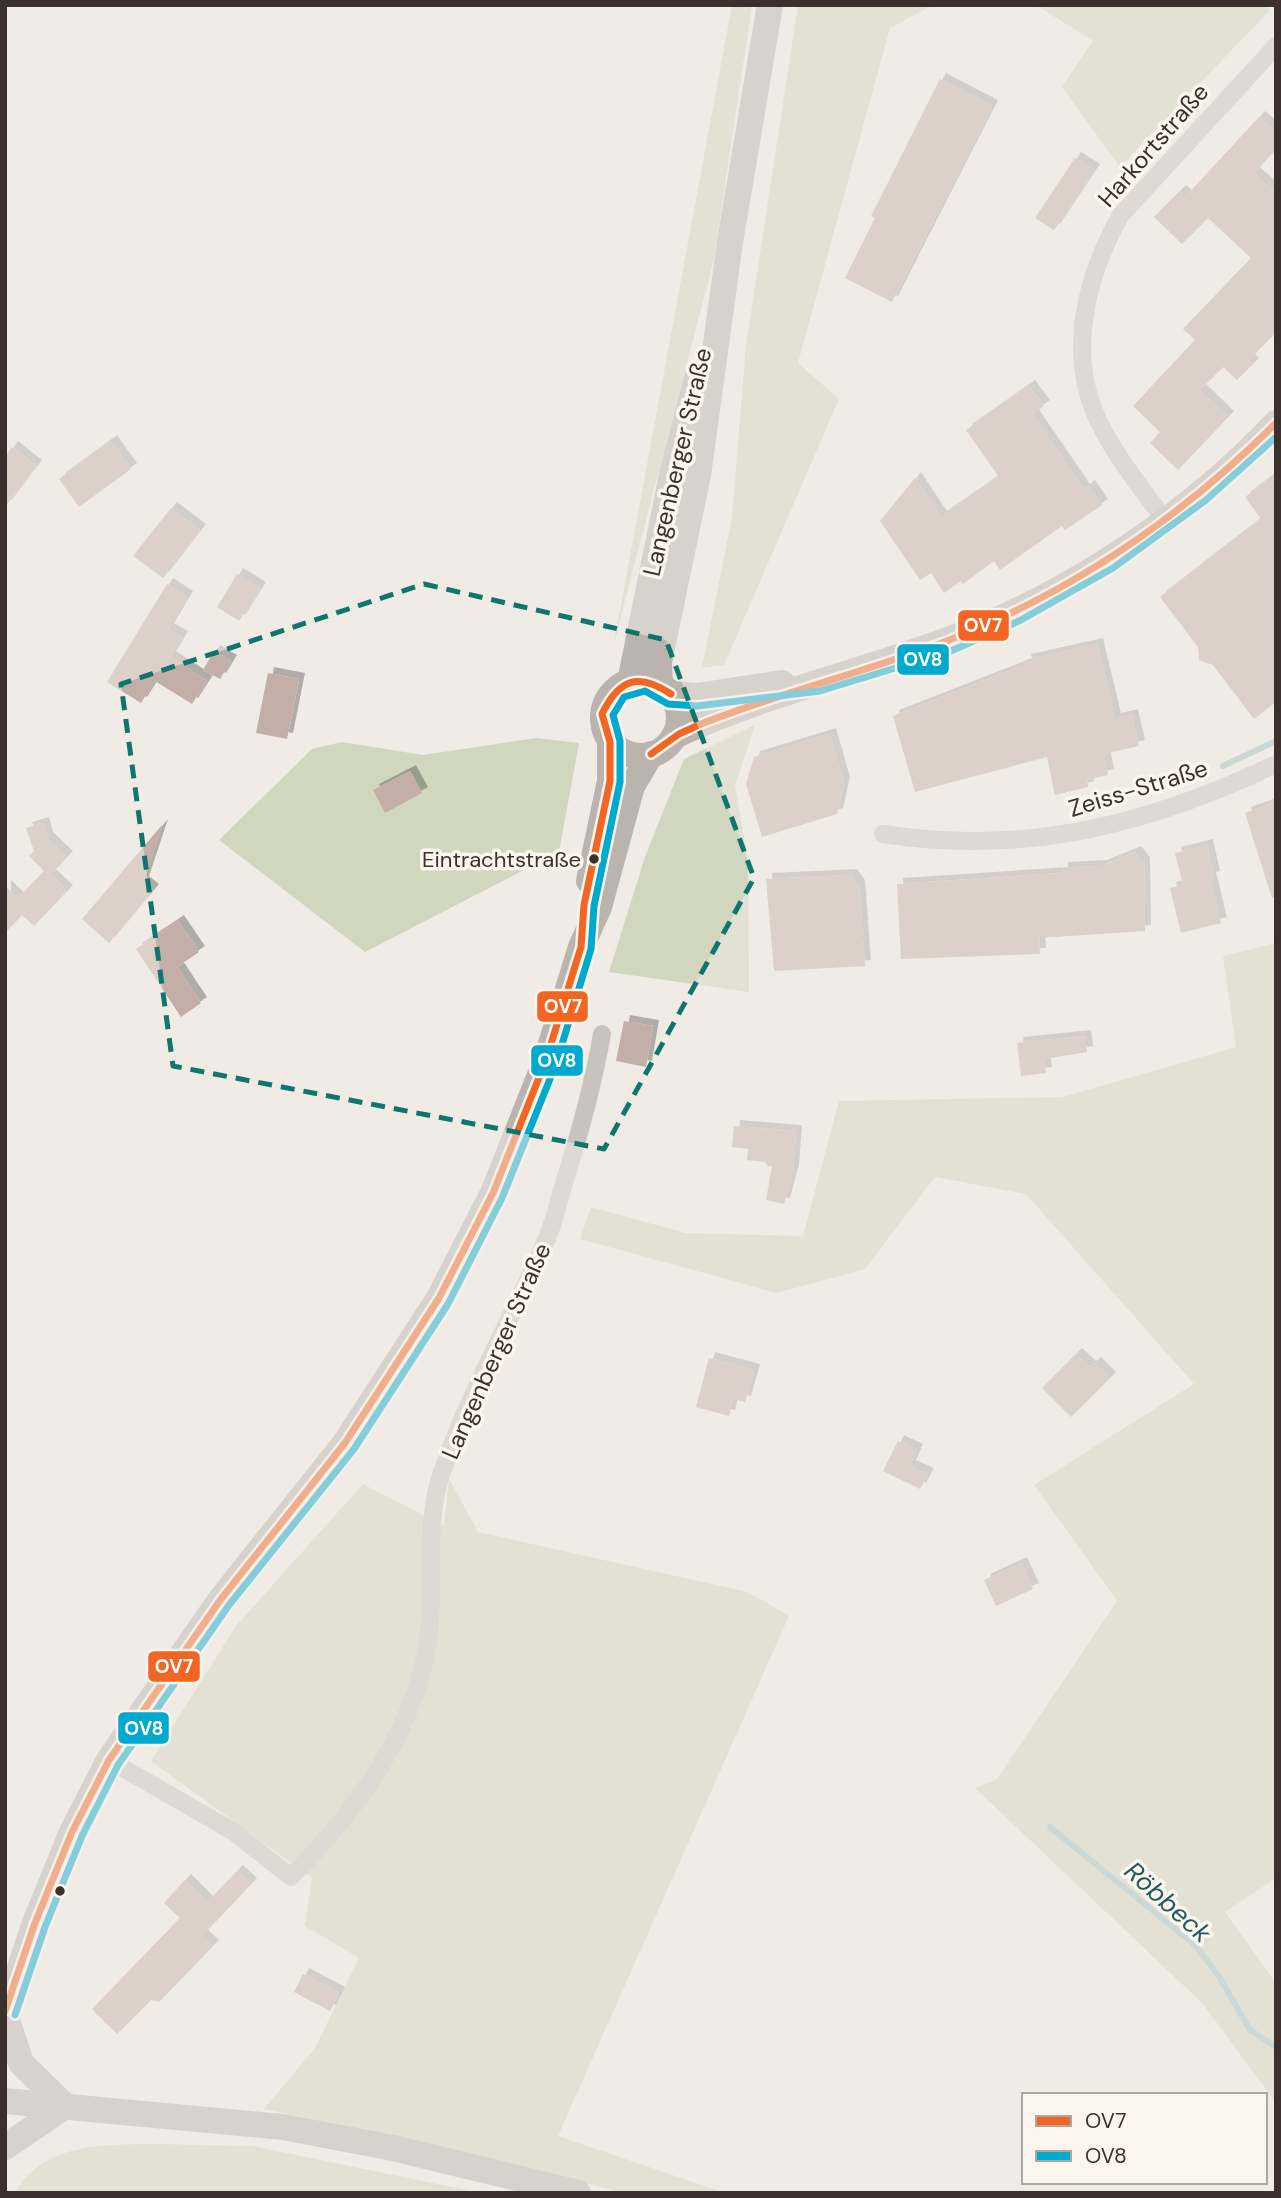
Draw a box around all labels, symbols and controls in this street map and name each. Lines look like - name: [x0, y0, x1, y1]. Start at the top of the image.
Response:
- street label: Harkortstraße: [1091, 77, 1215, 213]
- street label: Langenberger Straße: [636, 345, 718, 579]
- line badge: OV7: [957, 609, 1010, 642]
- text: OV7: [964, 613, 1002, 638]
- line badge: OV8: [896, 643, 950, 676]
- text: OV8: [903, 647, 943, 672]
- street label: Zeiss-Straße: [1065, 752, 1211, 824]
- place label: Eintrachtstraße: [422, 845, 581, 874]
- marker: Eintrachtstraße: [587, 852, 601, 866]
- line badge: OV7: [536, 990, 589, 1023]
- text: OV7: [544, 994, 582, 1019]
- line badge: OV8: [530, 1044, 584, 1077]
- text: OV8: [537, 1048, 577, 1073]
- street label: Langenberger Straße: [434, 1238, 558, 1464]
- line badge: OV7: [147, 1650, 201, 1683]
- text: OV7: [155, 1654, 193, 1679]
- line badge: OV8: [117, 1711, 170, 1745]
- text: OV8: [124, 1716, 164, 1741]
- water label: Röbbeck: [1117, 1854, 1219, 1951]
- unlabelled marker: [53, 1884, 67, 1898]
- legend: [1022, 2093, 1267, 2184]
- text: OV7: [1085, 2107, 1126, 2135]
- text: OV8: [1085, 2142, 1127, 2170]

